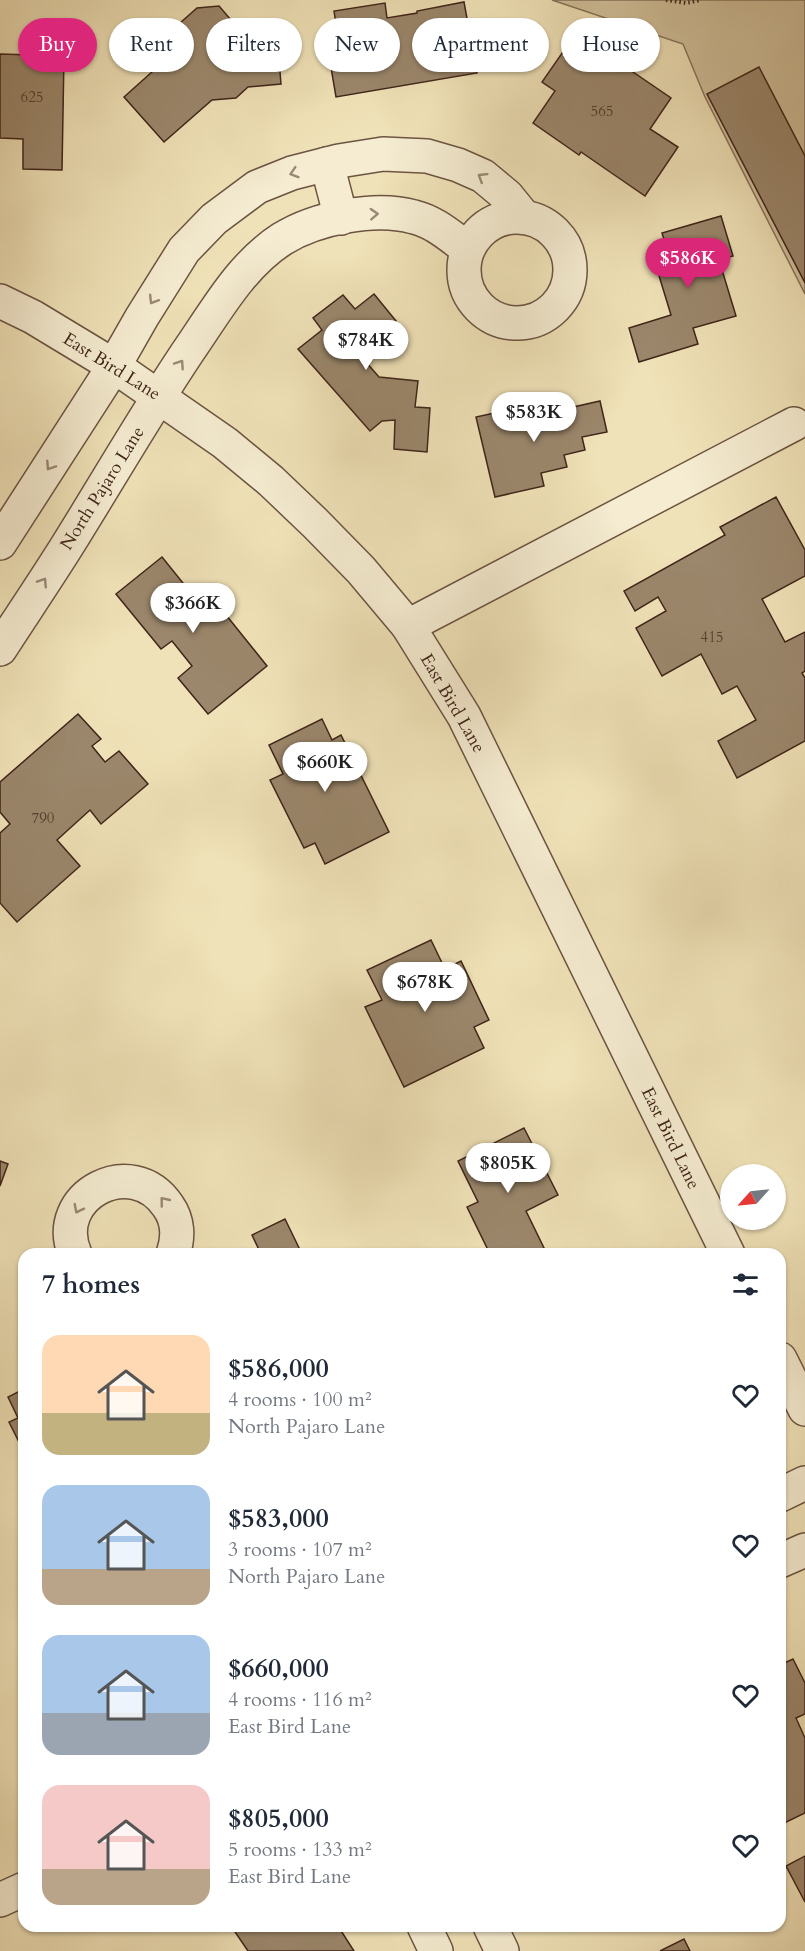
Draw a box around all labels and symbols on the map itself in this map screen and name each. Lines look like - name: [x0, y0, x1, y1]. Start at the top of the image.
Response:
- house number: 625: [20, 87, 44, 107]
- house number: 565: [590, 101, 614, 121]
- one-way arrow: [289, 166, 300, 178]
- one-way arrow: [478, 173, 488, 185]
- one-way arrow: [369, 207, 378, 220]
- pin: $586K: [646, 238, 730, 289]
- one-way arrow: [148, 294, 160, 304]
- pin: $784K: [324, 320, 408, 371]
- street label: East Bird Lane: [58, 326, 165, 406]
- one-way arrow: [173, 359, 184, 370]
- pin: $583K: [492, 392, 576, 443]
- street label: North Pajaro Lane: [54, 422, 151, 555]
- one-way arrow: [47, 459, 58, 470]
- one-way arrow: [36, 578, 48, 588]
- pin: $366K: [151, 583, 235, 634]
- house number: 415: [700, 627, 724, 647]
- street label: East Bird Lane: [414, 649, 491, 757]
- pin: $660K: [283, 742, 367, 793]
- house number: 790: [31, 808, 55, 828]
- pin: $678K: [383, 962, 467, 1013]
- street label: East Bird Lane: [635, 1083, 706, 1193]
- pin: $805K: [466, 1143, 550, 1194]
- north arrow: [720, 1164, 786, 1230]
- one-way arrow: [160, 1197, 171, 1208]
- one-way arrow: [74, 1203, 85, 1213]

